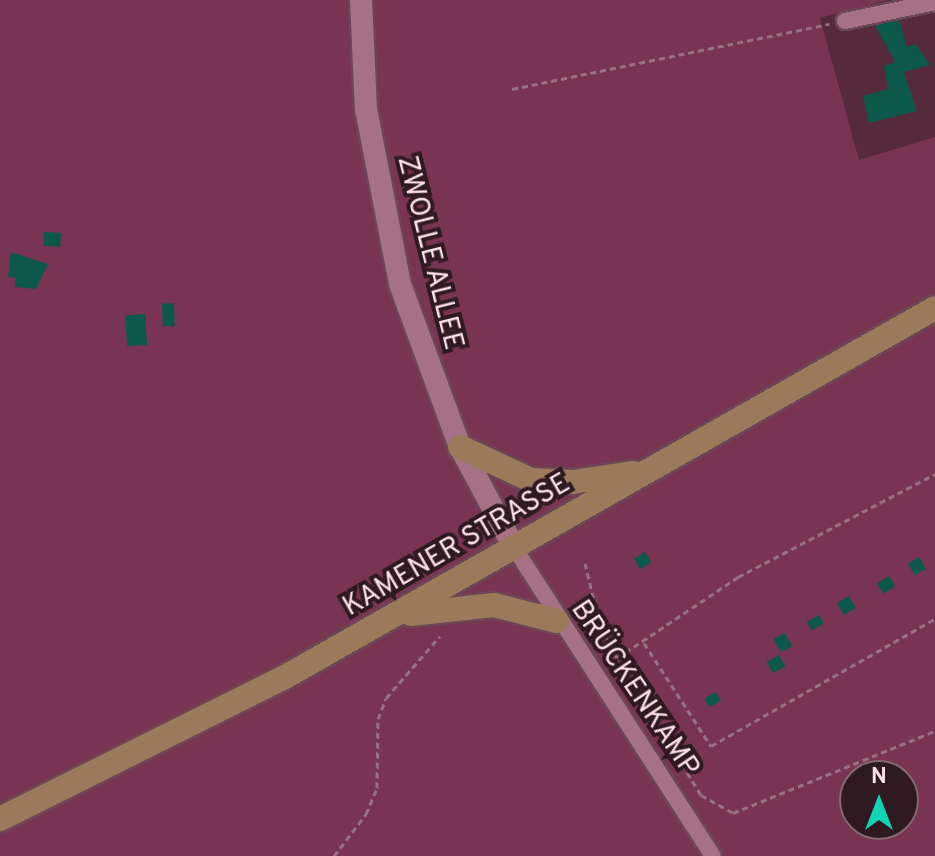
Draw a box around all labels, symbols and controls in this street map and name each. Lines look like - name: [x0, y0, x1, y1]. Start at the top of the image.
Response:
- street label: ZWOLLE ALLEE: [389, 152, 469, 354]
- street label: KAMENER STRASSE: [338, 467, 576, 625]
- street label: BRÜCKENKAMP: [563, 595, 705, 783]
- north arrow: [839, 760, 919, 840]
- text: N: [871, 764, 887, 791]

